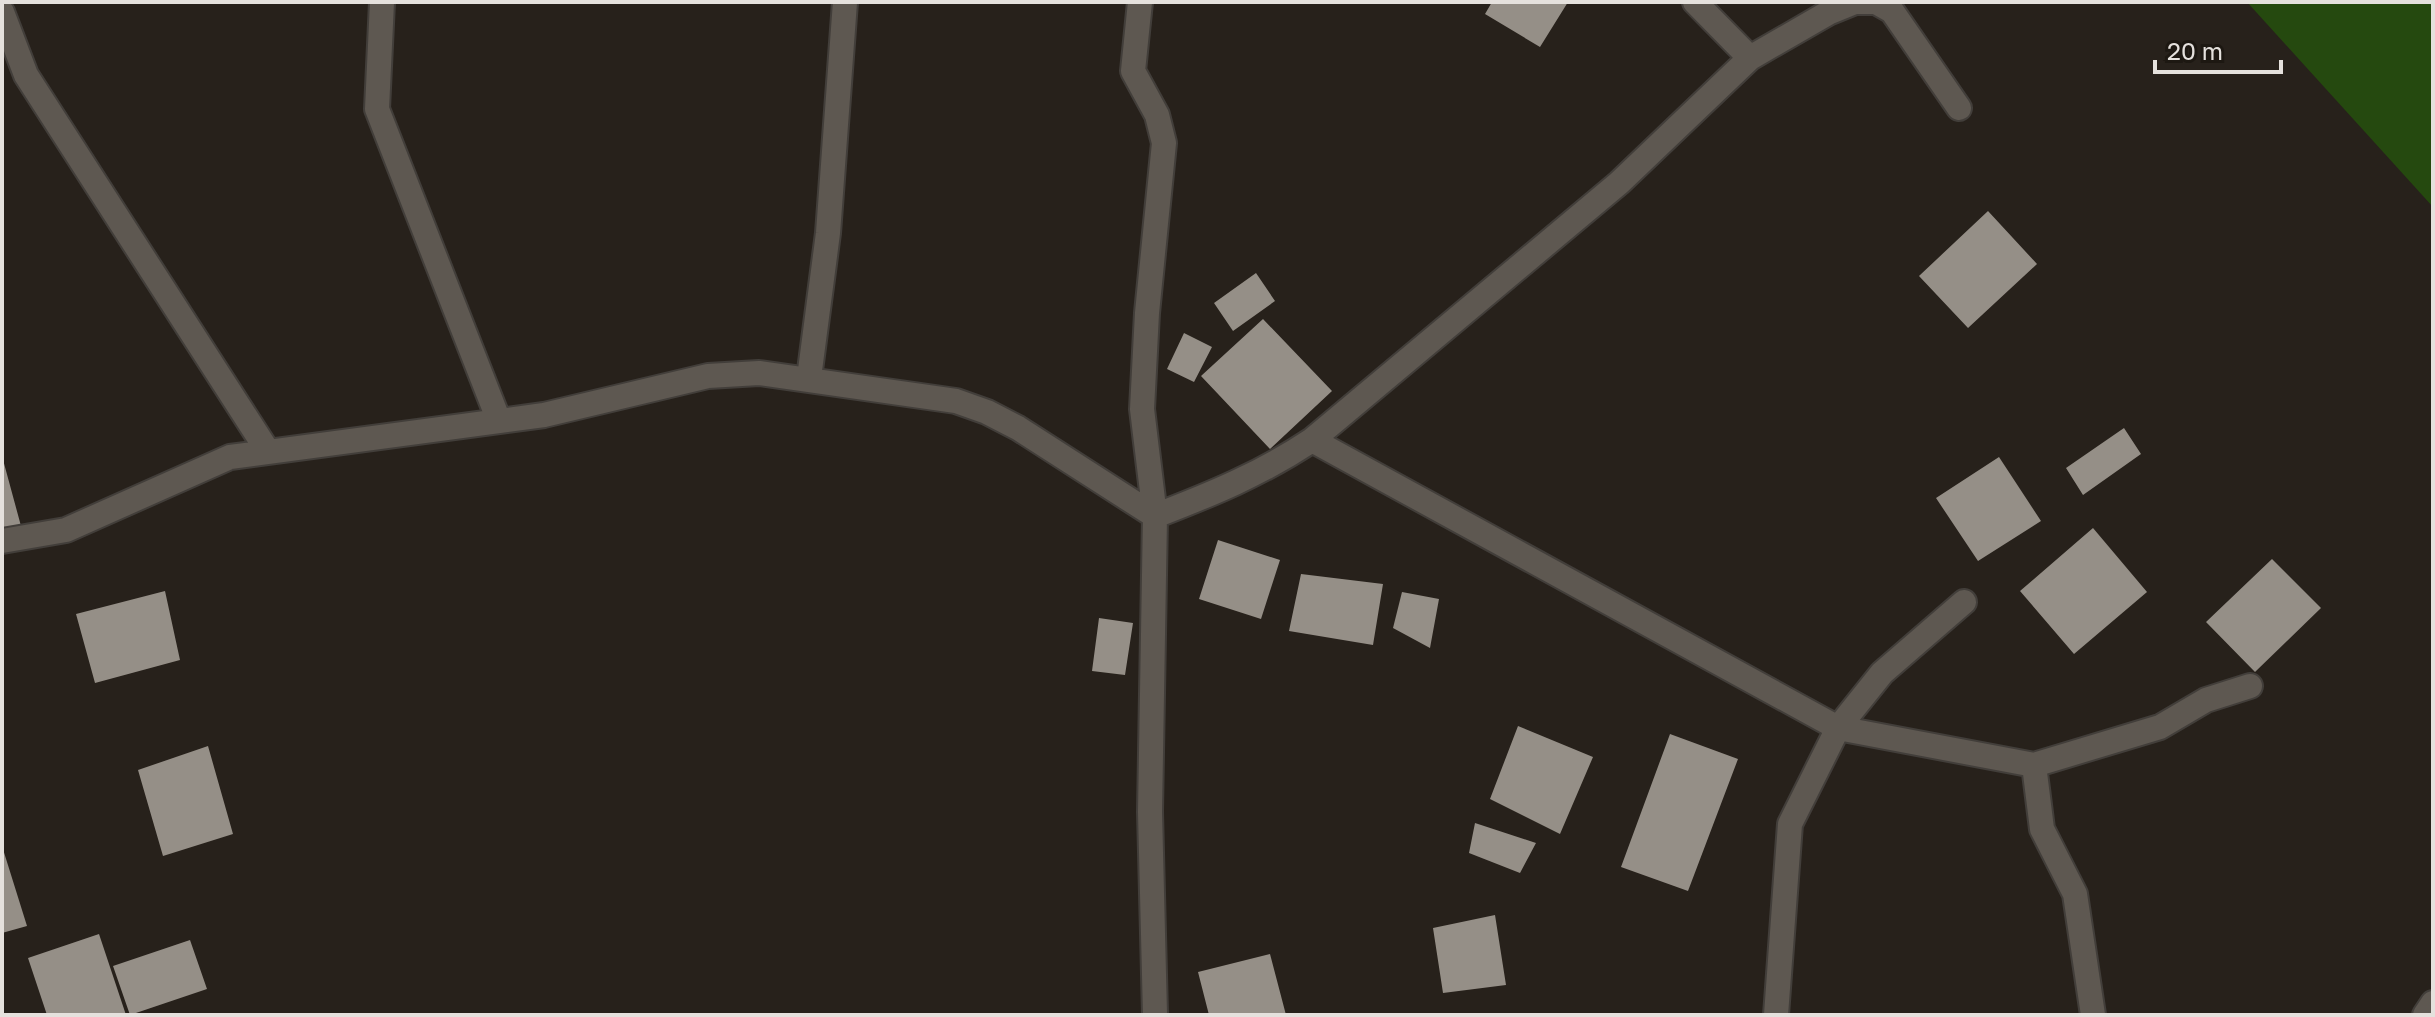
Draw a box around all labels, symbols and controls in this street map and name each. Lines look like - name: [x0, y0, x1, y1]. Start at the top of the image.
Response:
- scale bar: [2155, 24, 2281, 74]
- text: 20 m: [2167, 36, 2223, 65]

